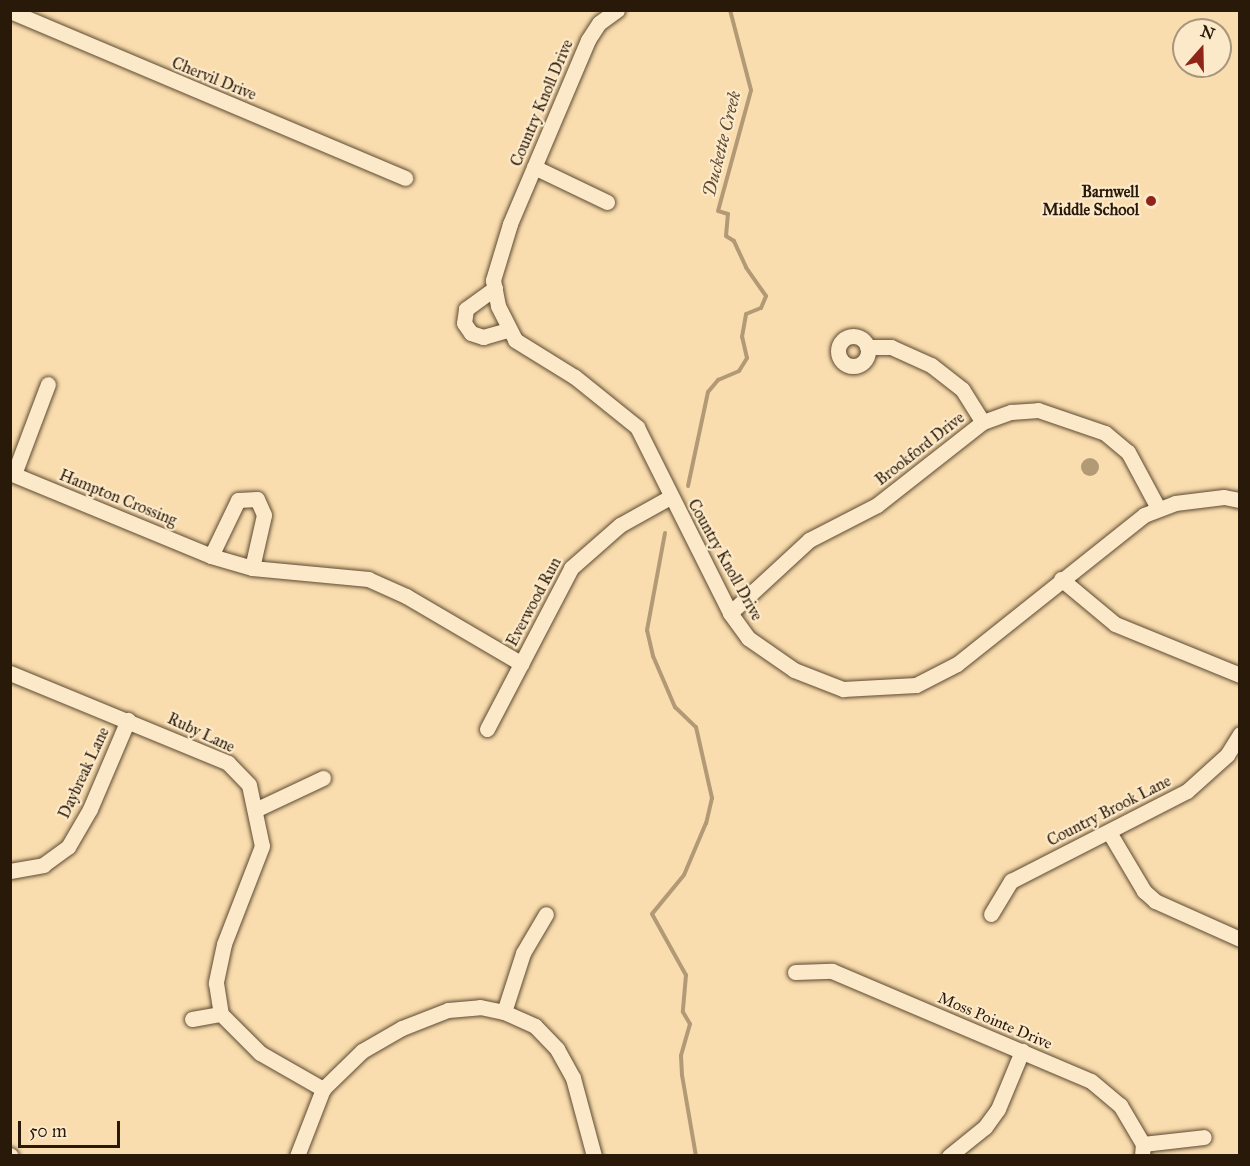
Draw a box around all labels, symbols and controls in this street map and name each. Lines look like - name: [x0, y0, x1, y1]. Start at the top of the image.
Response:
- north arrow: [1172, 18, 1232, 78]
- text: N: [1198, 21, 1217, 44]
- street label: Country Knoll Drive: [507, 37, 577, 169]
- street label: Chervil Drive: [169, 53, 259, 105]
- water label: Duckette Creek: [698, 89, 746, 199]
- place label: Barnwell Middle School: [1042, 182, 1139, 220]
- marker: Barnwell Middle School: [1144, 194, 1158, 208]
- street label: Brookford Drive: [872, 408, 968, 490]
- street label: Hampton Crossing: [56, 466, 180, 530]
- street label: Country Knoll Drive: [684, 496, 766, 624]
- street label: Everwood Run: [503, 554, 565, 650]
- street label: Ruby Lane: [164, 709, 238, 757]
- street label: Daybreak Lane: [54, 724, 114, 822]
- street label: Country Brook Lane: [1044, 772, 1174, 850]
- street label: Moss Pointe Drive: [935, 988, 1055, 1054]
- scale bar: [21, 1109, 123, 1147]
- text: 50 m: [29, 1120, 67, 1142]

